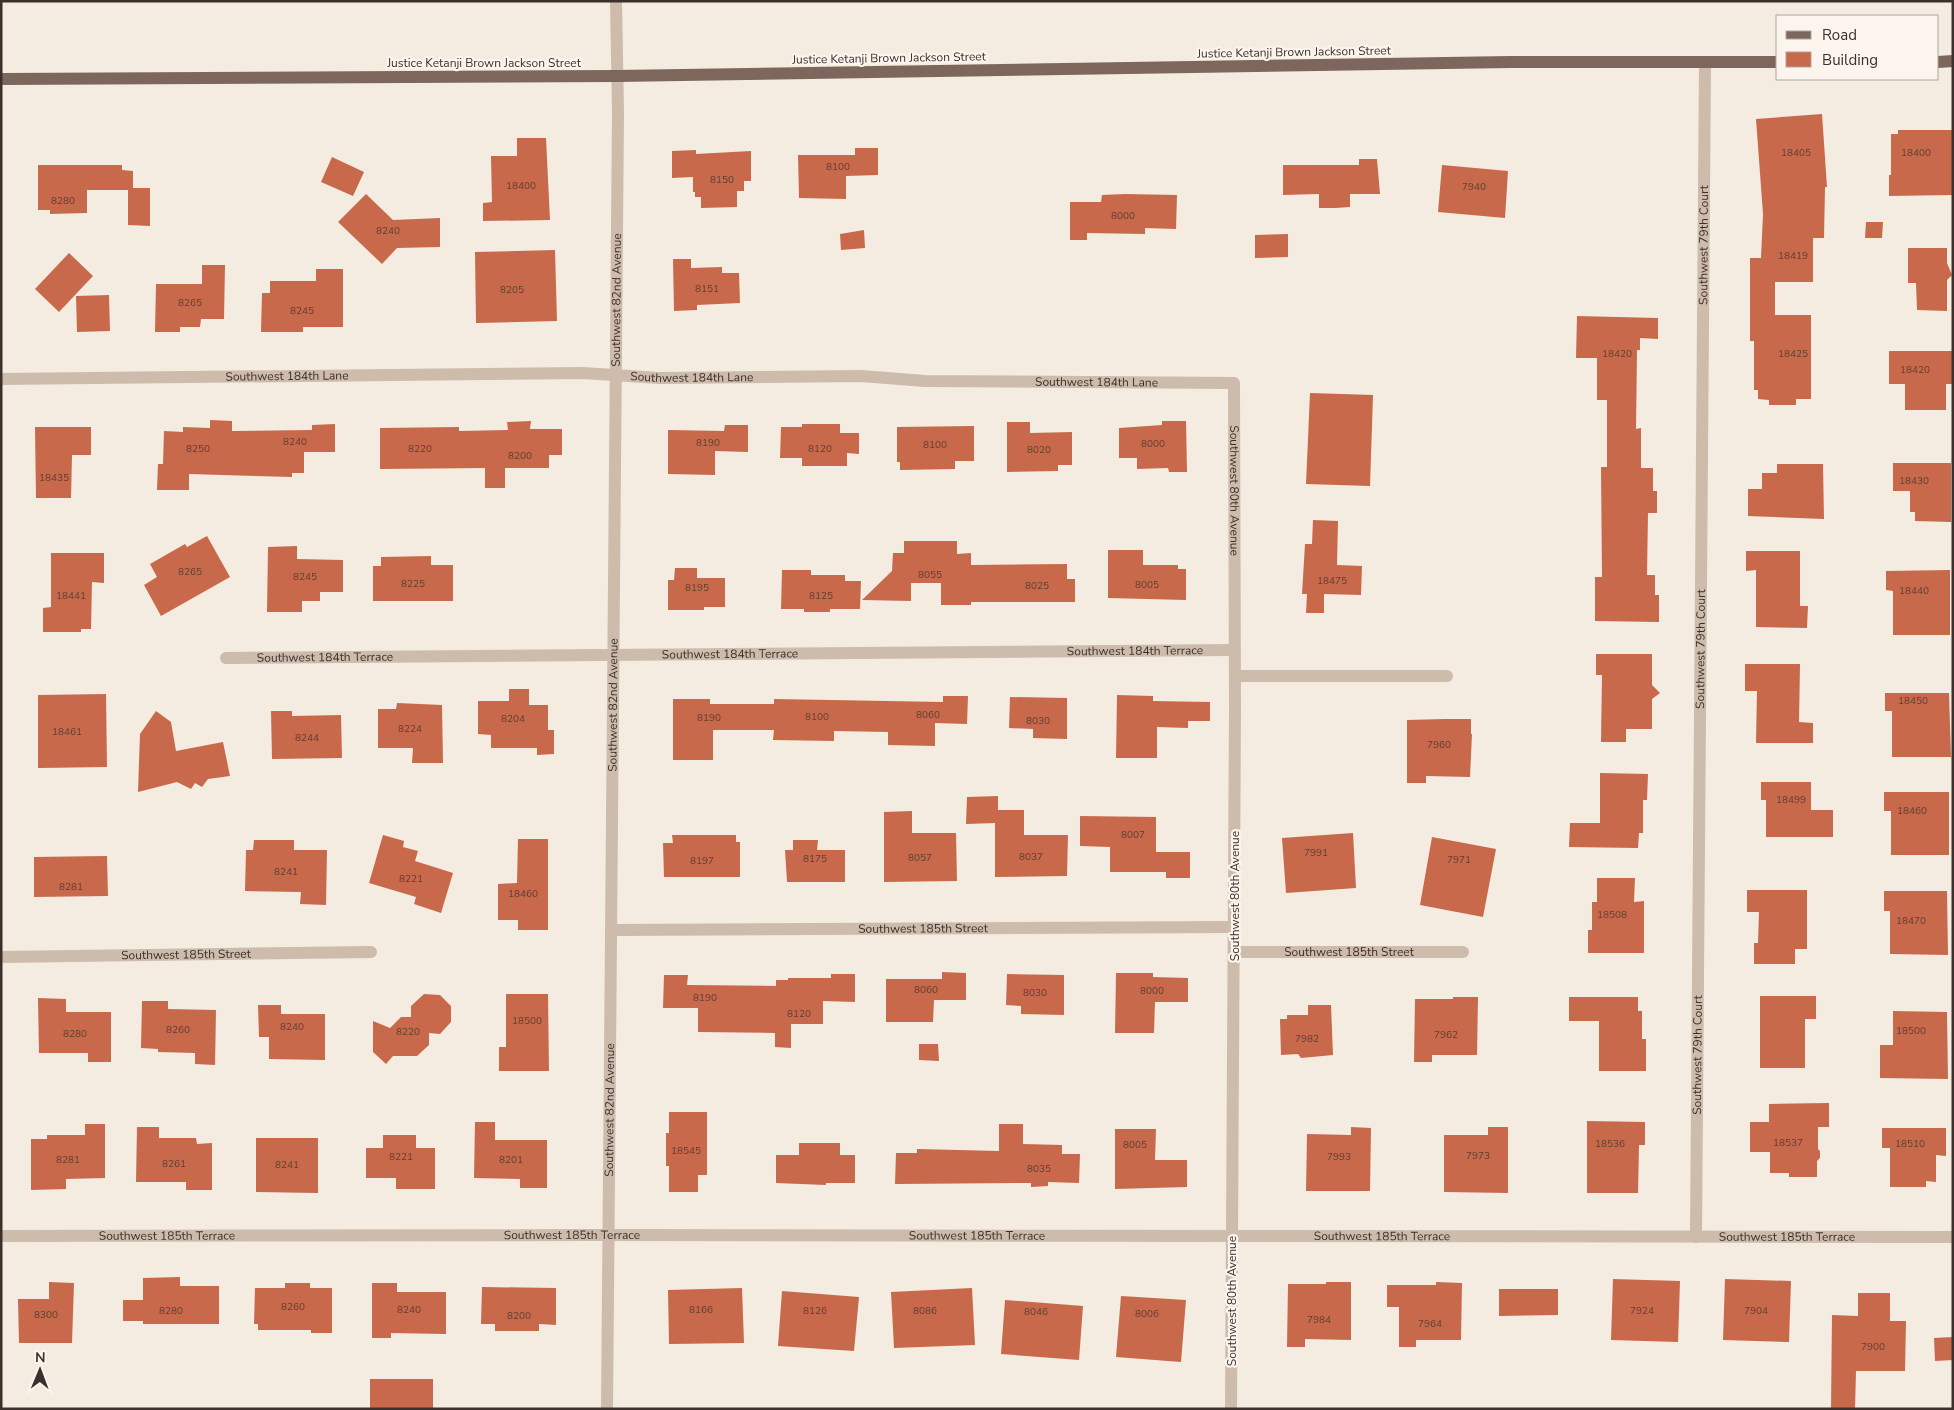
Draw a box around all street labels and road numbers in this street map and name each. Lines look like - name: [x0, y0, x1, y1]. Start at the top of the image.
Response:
- street label: Justice Ketanji Brown Jackson Street: [1196, 42, 1392, 62]
- street label: Justice Ketanji Brown Jackson Street: [791, 48, 987, 68]
- street label: Justice Ketanji Brown Jackson Street: [386, 55, 582, 71]
- street label: Southwest 79th Court: [1695, 184, 1712, 305]
- street label: Southwest 82nd Avenue: [608, 233, 625, 367]
- street label: Southwest 184th Lane: [225, 367, 349, 385]
- street label: Southwest 184th Lane: [630, 368, 753, 386]
- street label: Southwest 184th Lane: [1035, 374, 1158, 391]
- street label: Southwest 80th Avenue: [1226, 425, 1243, 556]
- street label: Southwest 79th Court: [1692, 588, 1709, 709]
- street label: Southwest 82nd Avenue: [604, 638, 622, 772]
- street label: Southwest 184th Terrace: [1067, 642, 1203, 659]
- street label: Southwest 184th Terrace: [662, 645, 798, 663]
- street label: Southwest 184th Terrace: [257, 649, 393, 666]
- street label: Southwest 80th Avenue: [1227, 831, 1243, 961]
- street label: Southwest 185th Street: [858, 920, 989, 937]
- street label: Southwest 185th Street: [1284, 944, 1415, 960]
- street label: Southwest 185th Street: [121, 946, 252, 963]
- street label: Southwest 79th Court: [1689, 994, 1706, 1115]
- street label: Southwest 82nd Avenue: [601, 1043, 618, 1177]
- street label: Southwest 185th Terrace: [504, 1227, 640, 1243]
- street label: Southwest 185th Terrace: [909, 1227, 1045, 1244]
- street label: Southwest 185th Terrace: [99, 1228, 235, 1244]
- street label: Southwest 185th Terrace: [1314, 1228, 1450, 1244]
- street label: Southwest 185th Terrace: [1719, 1229, 1855, 1245]
- street label: Southwest 80th Avenue: [1224, 1236, 1240, 1366]

